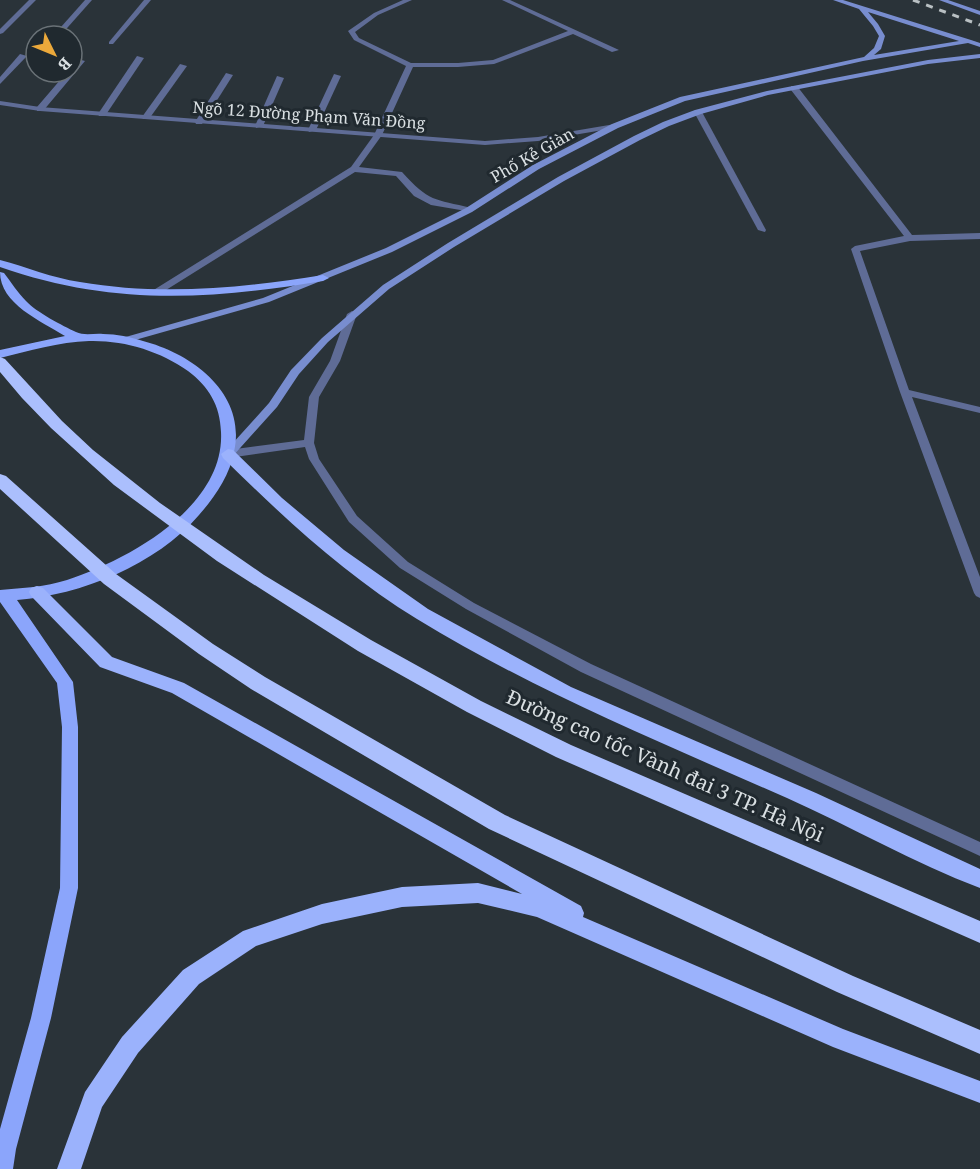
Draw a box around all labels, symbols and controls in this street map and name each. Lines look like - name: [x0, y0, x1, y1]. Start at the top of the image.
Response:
- north arrow: [24, 24, 84, 84]
- text: B: [53, 53, 77, 76]
- street label: Ngõ 12 Đường Phạm Văn Đồng: [192, 96, 426, 134]
- street label: Phố Kẻ Giàn: [486, 122, 578, 188]
- street label: Đường cao tốc Vành đai 3 TP. Hà Nội: [502, 683, 829, 848]

